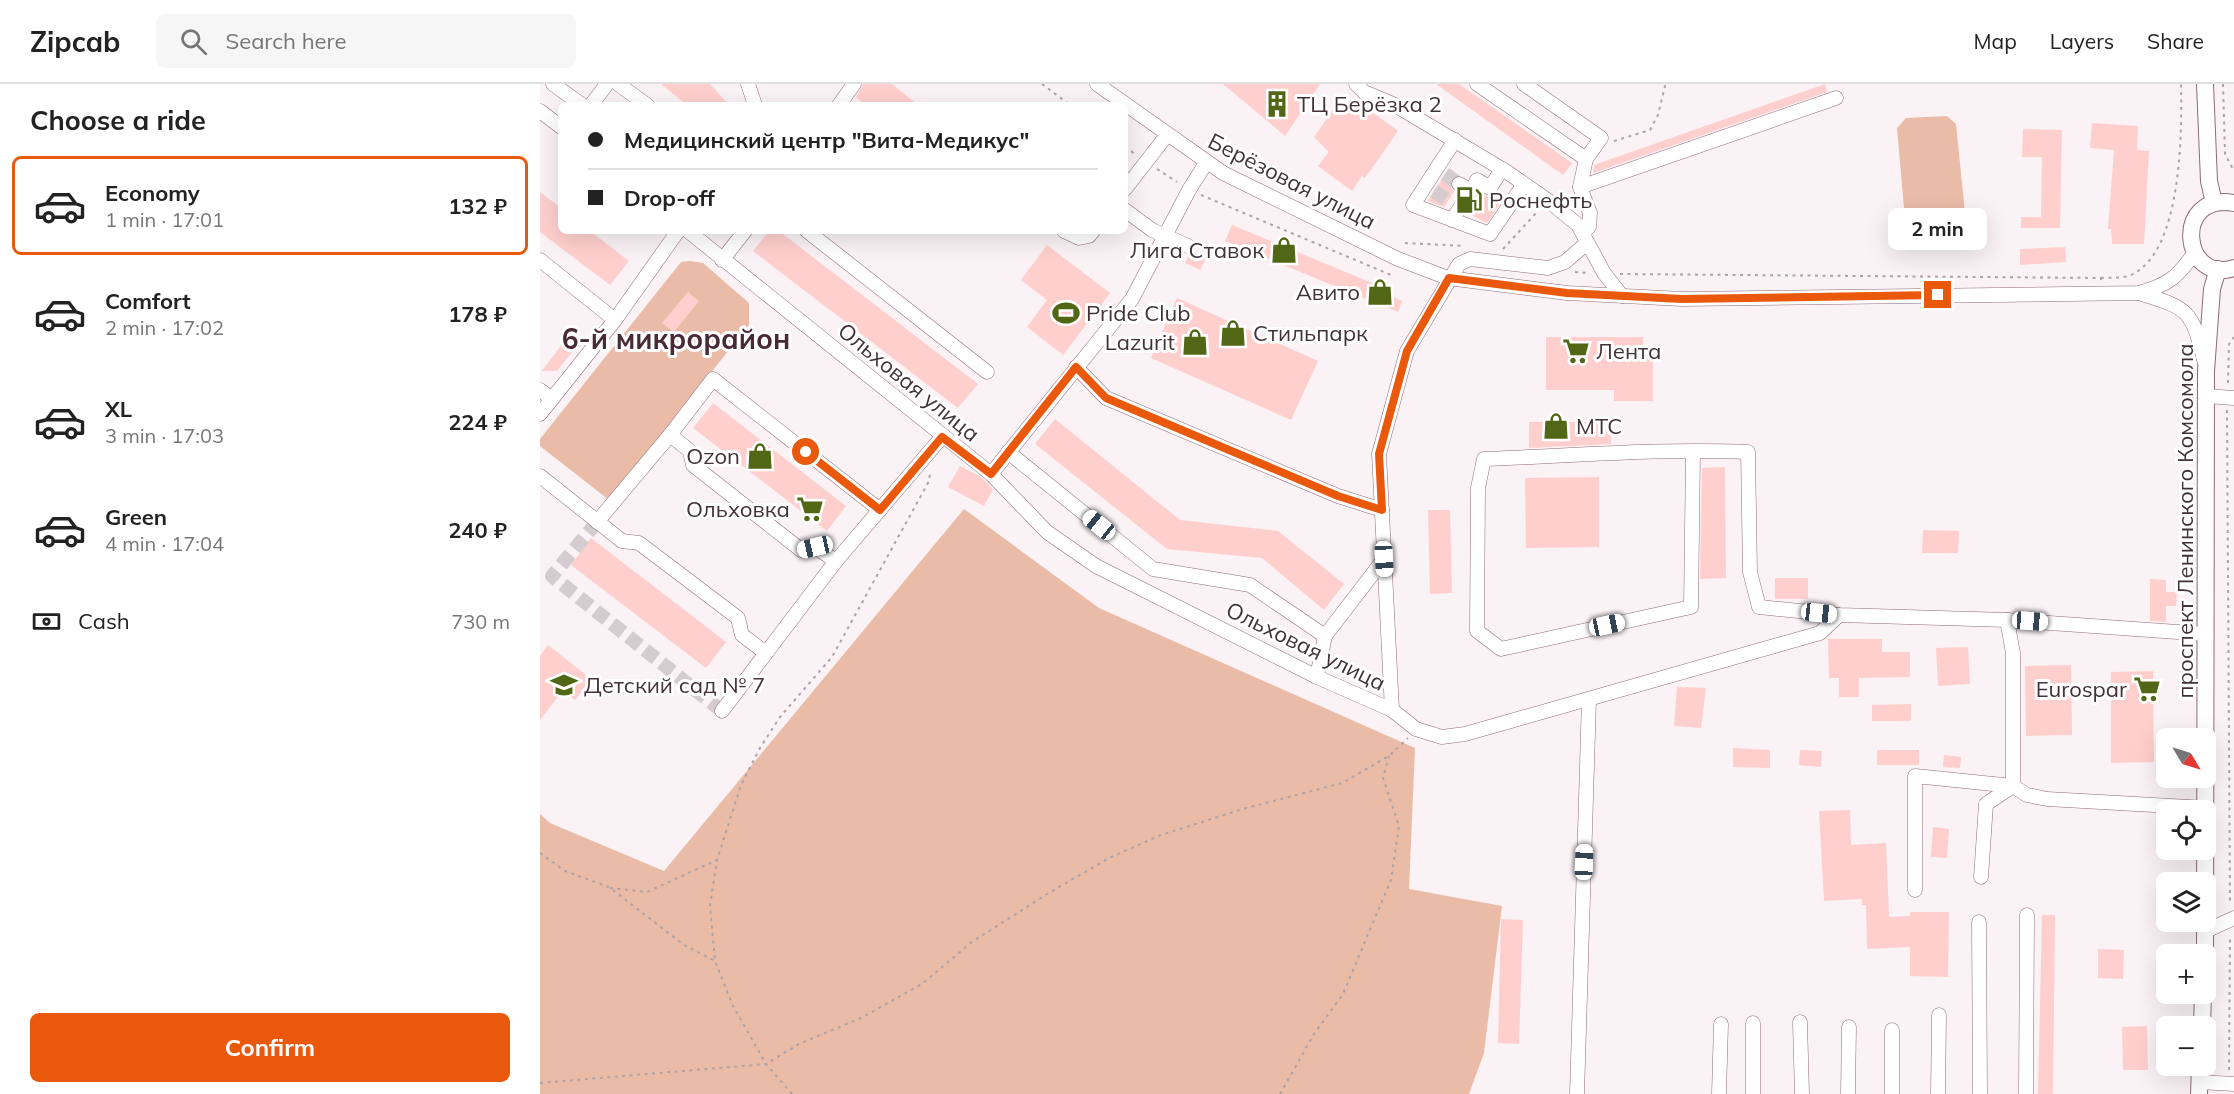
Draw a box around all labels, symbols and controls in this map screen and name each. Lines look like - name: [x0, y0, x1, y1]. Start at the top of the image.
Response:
- search box: [156, 14, 576, 68]
- text: Zipcab: [30, 24, 120, 59]
- icon: search: [177, 25, 210, 58]
- text: Search here: [225, 27, 346, 55]
- text: Map: [1974, 28, 2017, 54]
- text: Layers: [2050, 28, 2114, 54]
- text: Share: [2147, 28, 2204, 54]
- building icon: ТЦ Берёзка 2: [1262, 89, 1292, 119]
- place label: ТЦ Берёзка 2: [1297, 90, 1442, 118]
- text: Choose a ride: [30, 103, 206, 137]
- text: Медицинский центр "Вита-Медикус": [624, 126, 1029, 154]
- street label: Берёзовая улица: [1204, 127, 1380, 235]
- icon: car: [33, 179, 87, 233]
- text: Economy: [105, 179, 200, 207]
- text: Drop-off: [624, 184, 715, 212]
- fuel station icon: Роснефть: [1454, 185, 1484, 215]
- place label: Роснефть: [1489, 186, 1592, 214]
- text: 132 ₽: [448, 192, 507, 220]
- text: 1 min · 17:01: [105, 207, 224, 232]
- callout: 2 min: [1888, 208, 1988, 250]
- text: 2 min: [1911, 216, 1964, 241]
- shop icon: Лига Ставок: [1269, 235, 1299, 265]
- place label: Лига Ставок: [1130, 236, 1264, 264]
- shop icon: Авито: [1365, 277, 1395, 307]
- place label: Авито: [1296, 278, 1360, 306]
- route end: [1924, 281, 1951, 308]
- icon: car: [33, 287, 87, 341]
- text: Comfort: [105, 287, 191, 315]
- sports icon: Pride Club: [1051, 298, 1081, 328]
- place label: Pride Club: [1086, 299, 1190, 327]
- text: 178 ₽: [448, 300, 507, 328]
- text: 2 min · 17:02: [105, 315, 224, 340]
- street label: Ольховая улица: [833, 316, 985, 448]
- shop icon: Стильпарк: [1218, 318, 1248, 348]
- place label: Стильпарк: [1253, 319, 1368, 347]
- district label: 6-й микрорайон: [562, 321, 790, 356]
- shop icon: Lazurit: [1180, 327, 1210, 357]
- place label: Lazurit: [1105, 328, 1175, 356]
- supermarket icon: Лента: [1561, 336, 1591, 366]
- place label: Лента: [1596, 337, 1662, 365]
- street label: проспект Ленинского Комсомола: [2171, 343, 2199, 699]
- icon: car: [33, 395, 87, 449]
- text: XL: [105, 395, 132, 423]
- text: 224 ₽: [448, 408, 507, 436]
- shop icon: МТС: [1541, 411, 1571, 441]
- place label: МТС: [1576, 412, 1622, 440]
- text: 3 min · 17:03: [105, 423, 224, 448]
- route start: [792, 438, 819, 465]
- shop icon: Ozon: [745, 441, 775, 471]
- place label: Ozon: [686, 442, 740, 470]
- supermarket icon: Ольховка: [795, 494, 825, 524]
- place label: Ольховка: [686, 495, 790, 523]
- icon: car: [33, 503, 87, 557]
- text: Green: [105, 503, 167, 531]
- car: [1079, 507, 1119, 543]
- text: 240 ₽: [448, 516, 507, 544]
- text: 4 min · 17:04: [105, 531, 224, 556]
- car: [795, 534, 835, 560]
- car: [1374, 541, 1394, 577]
- street label: Ольховая улица: [1222, 595, 1390, 697]
- car: [1800, 602, 1838, 624]
- icon: cash: [30, 605, 63, 638]
- text: Cash: [78, 607, 130, 635]
- text: 730 m: [451, 609, 510, 634]
- car: [2011, 611, 2049, 631]
- car: [1588, 612, 1626, 638]
- school or university icon: Детский сад № 7: [549, 670, 579, 700]
- place label: Детский сад № 7: [584, 671, 765, 699]
- supermarket icon: Eurospar: [2132, 674, 2162, 704]
- place label: Eurospar: [2036, 675, 2127, 703]
- north arrow: [2156, 728, 2216, 788]
- map controls: [2156, 728, 2216, 1076]
- button: locate: [2156, 800, 2216, 860]
- car: [1574, 844, 1594, 880]
- button: layers: [2156, 872, 2216, 932]
- button: +: [2156, 944, 2216, 1004]
- button: Confirm: [30, 1013, 510, 1082]
- button: −: [2156, 1016, 2216, 1076]

